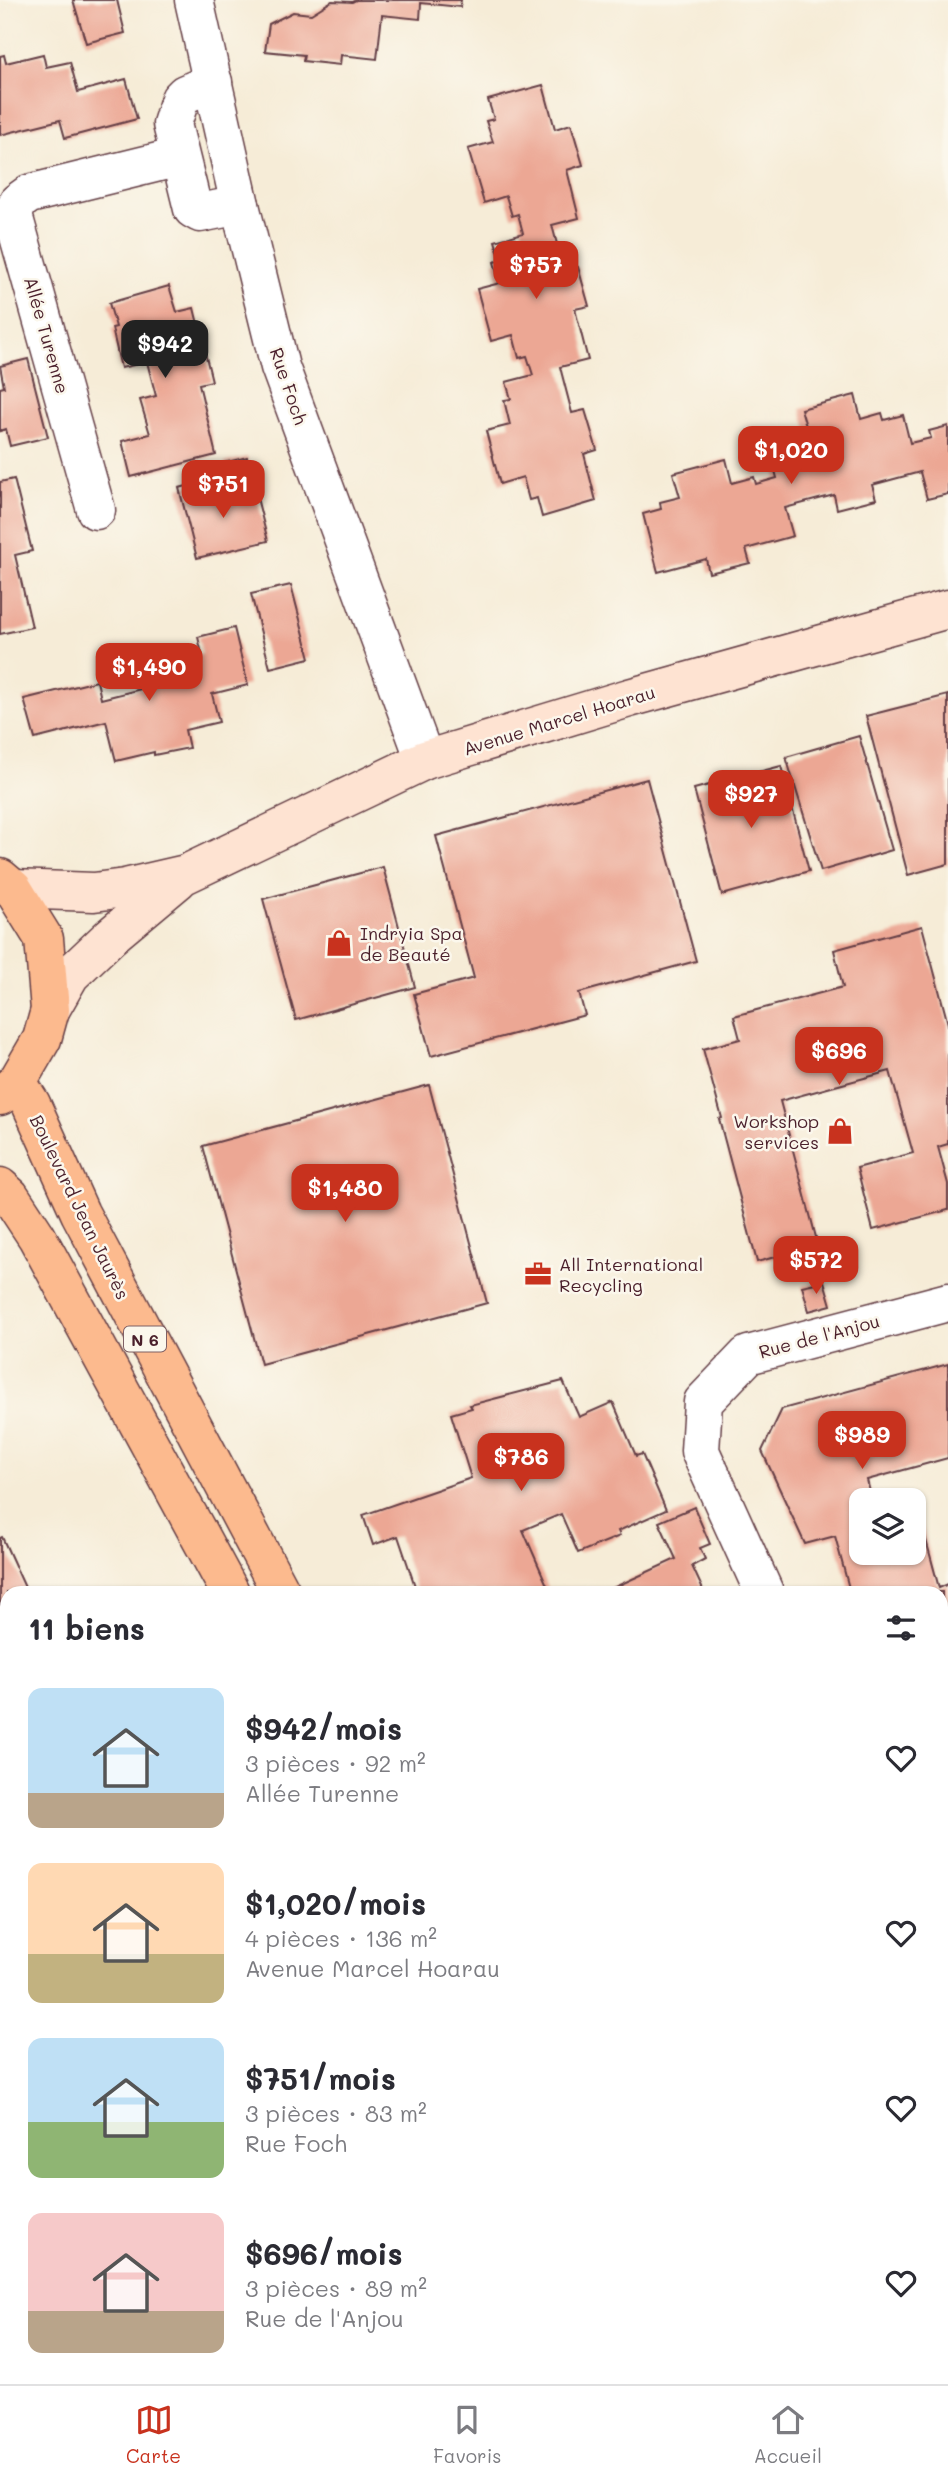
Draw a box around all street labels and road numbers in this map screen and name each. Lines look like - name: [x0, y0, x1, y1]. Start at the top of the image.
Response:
- street label: Allée Turenne: [19, 274, 75, 396]
- street label: Rue Foch: [265, 344, 313, 428]
- street label: Avenue Marcel Hoarau: [460, 679, 658, 761]
- street label: Boulevard Jean Jaurès: [25, 1111, 135, 1303]
- street label: Rue de l'Anjou: [756, 1308, 882, 1364]
- road number: N 6: [124, 1326, 166, 1352]

